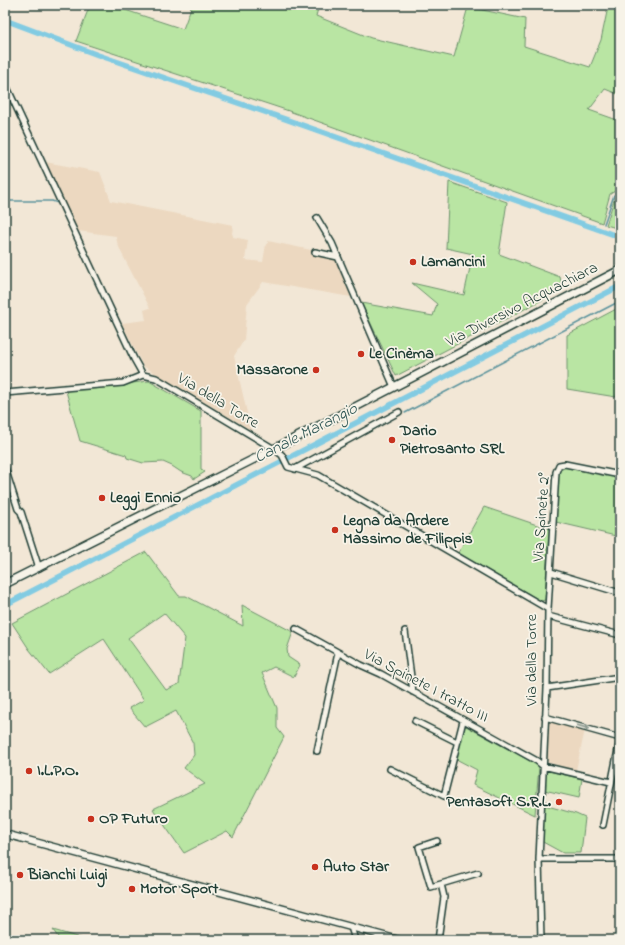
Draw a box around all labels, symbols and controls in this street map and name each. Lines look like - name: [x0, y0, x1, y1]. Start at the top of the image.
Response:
- place label: Lamancini: [421, 250, 485, 274]
- street label: Via Diversivo Acquachiara: [441, 256, 602, 354]
- marker: Lamancini: [408, 257, 418, 267]
- place label: Le Cinèma: [369, 342, 434, 366]
- marker: Le Cinèma: [356, 349, 366, 359]
- place label: Massarone: [236, 358, 309, 382]
- marker: Massarone: [311, 365, 321, 375]
- street label: Via della Torre: [172, 367, 264, 435]
- water label: Canale Marangio: [250, 396, 363, 471]
- place label: Dario Pietrosanto SRL: [399, 419, 505, 461]
- marker: Dario Pietrosanto SRL: [387, 435, 397, 445]
- street label: Via Spinete 2°: [527, 471, 557, 563]
- place label: Leggi Ennio: [110, 486, 181, 511]
- marker: Leggi Ennio: [97, 493, 107, 503]
- place label: Legna da Ardere Massimo de Filippis: [343, 509, 473, 551]
- marker: Legna da Ardere Massimo de Filippis: [330, 525, 340, 535]
- street label: Via della Torre: [520, 613, 544, 707]
- street label: Via Spinete I tratto III: [358, 642, 493, 729]
- one-way arrow: [576, 724, 589, 731]
- place label: I.L.P.O.: [37, 759, 79, 783]
- marker: I.L.P.O.: [24, 766, 34, 776]
- place label: Pentasoft S.R.L.: [446, 790, 552, 814]
- marker: Pentasoft S.R.L.: [554, 797, 564, 807]
- place label: OP Futuro: [99, 807, 168, 831]
- marker: OP Futuro: [86, 814, 96, 824]
- place label: Auto Star: [323, 855, 390, 879]
- marker: Auto Star: [310, 862, 320, 872]
- place label: Bianchi Luigi: [27, 863, 108, 888]
- marker: Bianchi Luigi: [15, 870, 25, 880]
- place label: Motor Sport: [140, 877, 219, 901]
- marker: Motor Sport: [127, 884, 137, 894]

